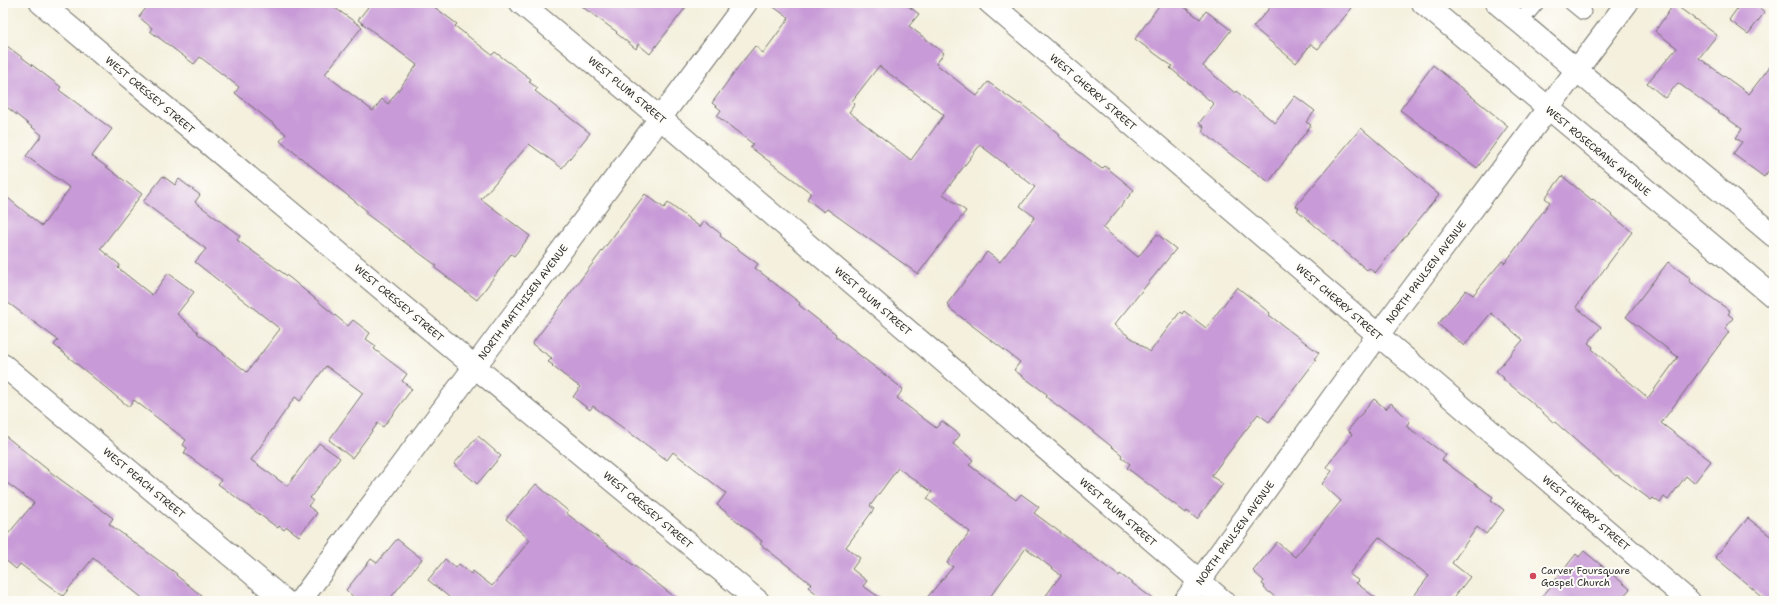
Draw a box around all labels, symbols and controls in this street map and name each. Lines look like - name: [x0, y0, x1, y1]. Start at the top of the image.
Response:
- street label: WEST CHERRY STREET: [1047, 51, 1139, 133]
- street label: WEST CRESSEY STREET: [103, 54, 197, 136]
- street label: WEST PLUM STREET: [585, 54, 669, 126]
- street label: WEST ROSECRANS AVENUE: [1543, 103, 1653, 199]
- street label: NORTH PAULSEN AVENUE: [1383, 218, 1469, 326]
- street label: NORTH MATTHISEN AVENUE: [475, 242, 571, 362]
- street label: WEST CHERRY STREET: [1293, 261, 1385, 343]
- street label: WEST CRESSEY STREET: [352, 262, 446, 344]
- street label: WEST PLUM STREET: [832, 264, 914, 338]
- street label: WEST PEACH STREET: [100, 445, 188, 521]
- street label: WEST CRESSEY STREET: [601, 469, 695, 551]
- street label: WEST CHERRY STREET: [1540, 473, 1632, 553]
- street label: WEST PLUM STREET: [1077, 475, 1159, 549]
- street label: NORTH PAULSEN AVENUE: [1193, 478, 1277, 588]
- place label: Carver Foursquare Gospel Church: [1541, 564, 1630, 589]
- marker: Carver Foursquare Gospel Church: [1528, 571, 1538, 581]

